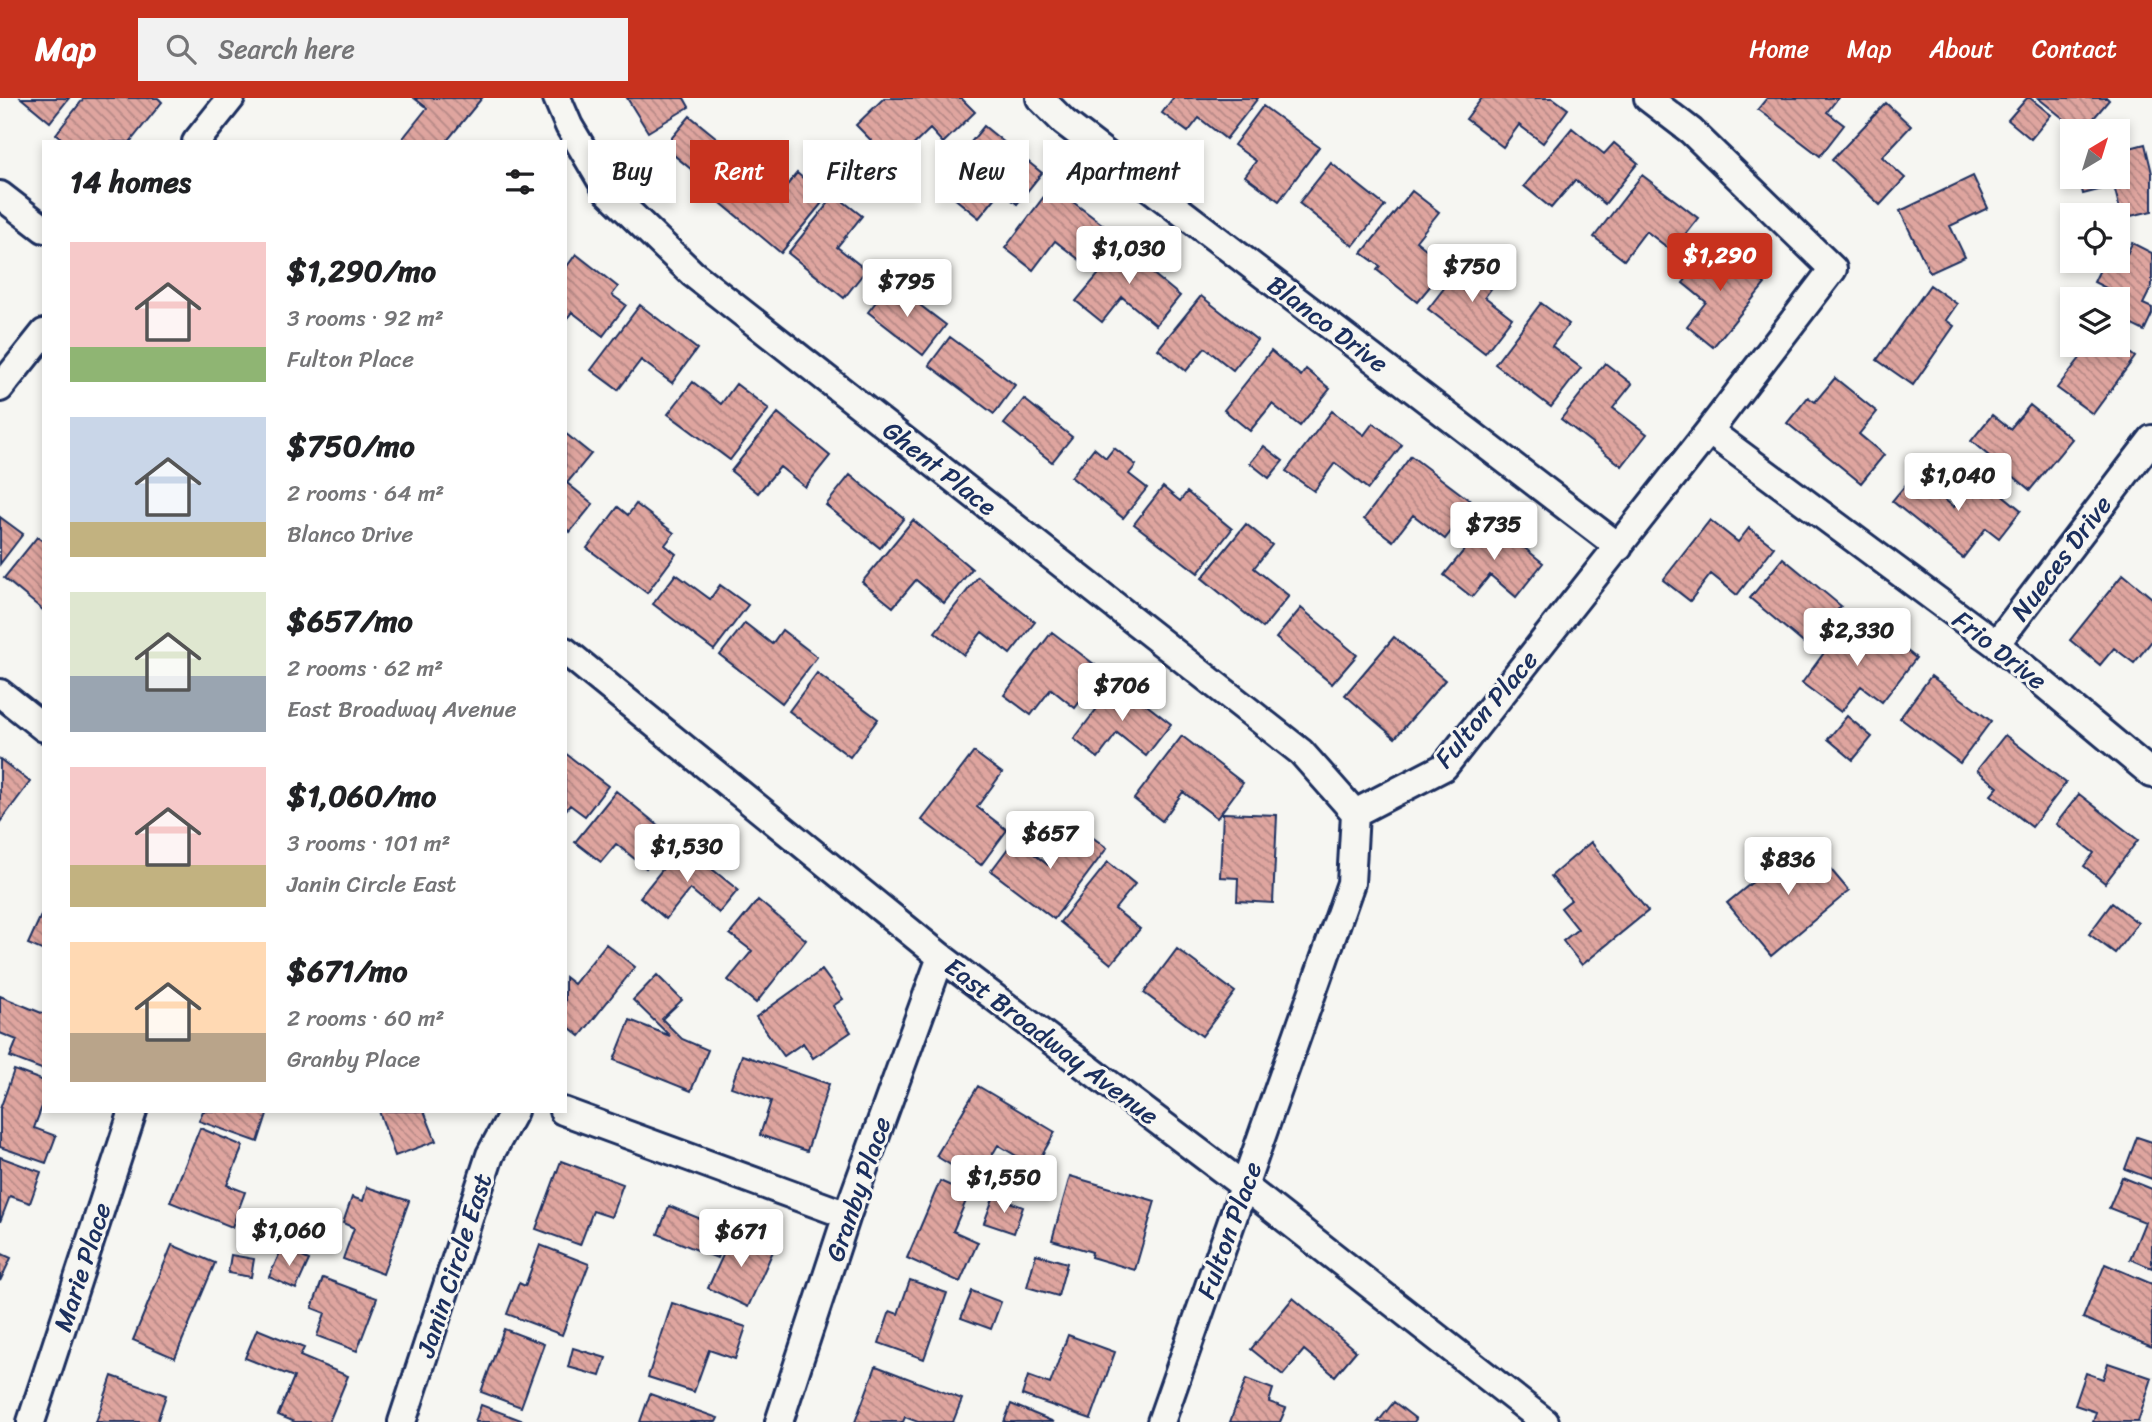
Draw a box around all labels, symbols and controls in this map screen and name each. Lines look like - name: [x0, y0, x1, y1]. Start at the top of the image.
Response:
- search box: [138, 18, 628, 81]
- text: Map: [35, 20, 96, 78]
- text: Search here: [218, 26, 355, 72]
- text: Home: [1749, 28, 1809, 70]
- text: Map: [1847, 28, 1891, 70]
- text: About: [1929, 28, 1994, 70]
- text: Contact: [2032, 28, 2117, 70]
- icon: search: [162, 30, 200, 68]
- north arrow: [2060, 119, 2130, 189]
- map controls: [2060, 119, 2130, 357]
- chip: Buy: [588, 140, 676, 203]
- chip: Rent: [690, 140, 789, 203]
- chip: Filters: [803, 140, 921, 203]
- chip: New: [935, 140, 1029, 203]
- chip: Apartment: [1043, 140, 1204, 203]
- text: 14 homes: [70, 155, 191, 209]
- icon: filters: [501, 163, 539, 201]
- button: locate: [2060, 203, 2130, 273]
- pin: $1,030: [1072, 226, 1186, 286]
- text: $1,030: [1092, 228, 1166, 269]
- pin: $1,290: [1663, 234, 1777, 293]
- text: $1,290: [1683, 235, 1757, 276]
- text: $1,290/mo: [287, 244, 436, 298]
- pin: $750: [1431, 244, 1513, 304]
- text: $750: [1443, 246, 1501, 287]
- pin: $795: [866, 260, 948, 319]
- text: $795: [879, 261, 935, 302]
- street label: Blanco Drive: [1257, 263, 1399, 385]
- icon: home: [126, 270, 210, 354]
- button: layers: [2060, 287, 2130, 357]
- text: 3 rooms · 92 m²: [287, 298, 444, 339]
- text: Fulton Place: [287, 339, 414, 380]
- street label: Ghent Place: [872, 408, 1008, 528]
- text: $750/mo: [287, 419, 415, 473]
- icon: home: [126, 445, 210, 529]
- pin: $1,040: [1901, 454, 2015, 513]
- text: $1,040: [1921, 455, 1995, 496]
- text: 2 rooms · 64 m²: [287, 473, 444, 514]
- street label: Nueces Drive: [1998, 485, 2124, 631]
- pin: $735: [1453, 503, 1535, 562]
- text: $735: [1466, 504, 1522, 545]
- text: Blanco Drive: [287, 514, 413, 555]
- text: $657/mo: [287, 594, 413, 648]
- street label: Frio Drive: [1942, 598, 2058, 702]
- pin: $2,330: [1800, 608, 1914, 668]
- text: $2,330: [1820, 610, 1894, 651]
- icon: home: [126, 620, 210, 704]
- street label: Fulton Place: [1422, 639, 1550, 779]
- text: 2 rooms · 62 m²: [287, 648, 443, 689]
- pin: $706: [1081, 664, 1163, 723]
- text: $706: [1094, 665, 1150, 706]
- text: East Broadway Avenue: [287, 689, 517, 730]
- text: $1,060/mo: [287, 769, 436, 823]
- icon: home: [126, 795, 210, 879]
- pin: $657: [1009, 812, 1091, 871]
- text: $657: [1022, 813, 1078, 854]
- text: 3 rooms · 101 m²: [287, 823, 451, 864]
- pin: $1,530: [630, 824, 744, 884]
- text: $1,530: [651, 826, 723, 867]
- pin: $836: [1747, 838, 1829, 897]
- text: $836: [1760, 839, 1816, 880]
- text: Janin Circle East: [287, 864, 456, 905]
- text: $671/mo: [287, 944, 407, 998]
- street label: East Broadway Avenue: [935, 945, 1169, 1137]
- icon: home: [126, 970, 210, 1054]
- text: 2 rooms · 60 m²: [287, 998, 445, 1039]
- text: Granby Place: [287, 1039, 420, 1080]
- street label: Granby Place: [812, 1110, 904, 1268]
- street label: Fulton Place: [1183, 1155, 1275, 1305]
- pin: $1,550: [947, 1156, 1061, 1215]
- text: $1,550: [967, 1157, 1041, 1198]
- street label: Janin Circle East: [402, 1167, 505, 1364]
- street label: Marie Place: [40, 1196, 124, 1338]
- pin: $1,060: [232, 1208, 346, 1268]
- text: $1,060: [252, 1210, 326, 1251]
- pin: $671: [700, 1210, 782, 1269]
- text: $671: [715, 1211, 767, 1252]

